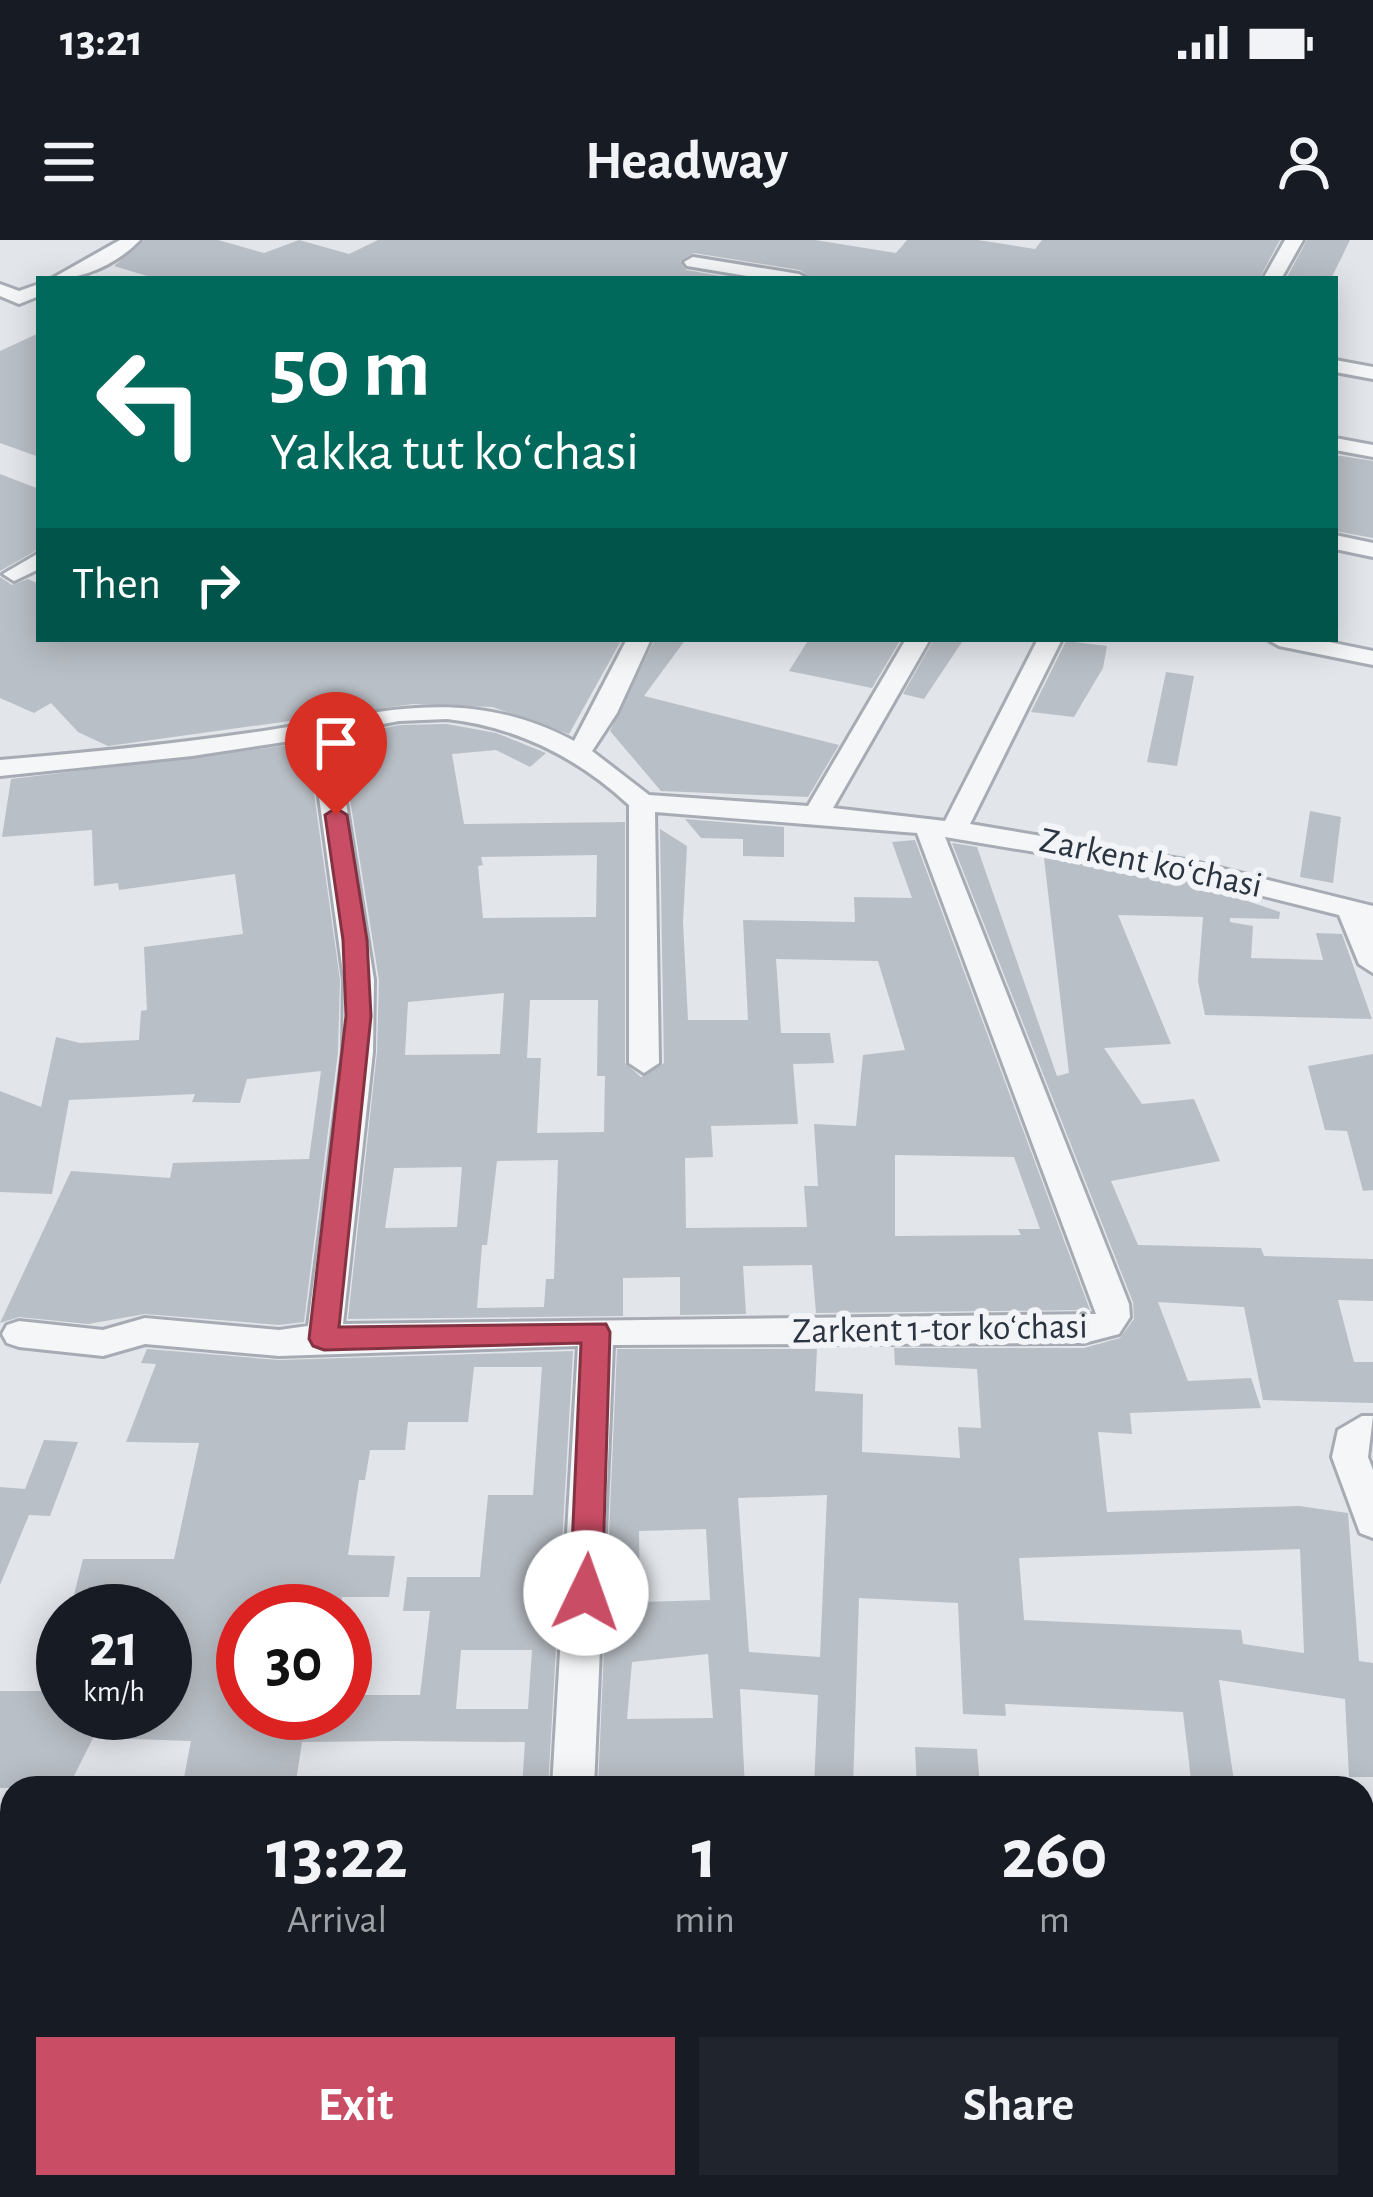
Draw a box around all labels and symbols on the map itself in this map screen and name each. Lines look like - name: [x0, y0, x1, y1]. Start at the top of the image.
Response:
- pin: [285, 692, 387, 815]
- street label: Zarkent koʻchasi: [1037, 822, 1265, 904]
- street label: Zarkent 1-tor koʻchasi: [792, 1308, 1088, 1350]
- position arrow: [523, 1530, 649, 1656]
- speed limit sign: 30: [216, 1584, 372, 1740]

